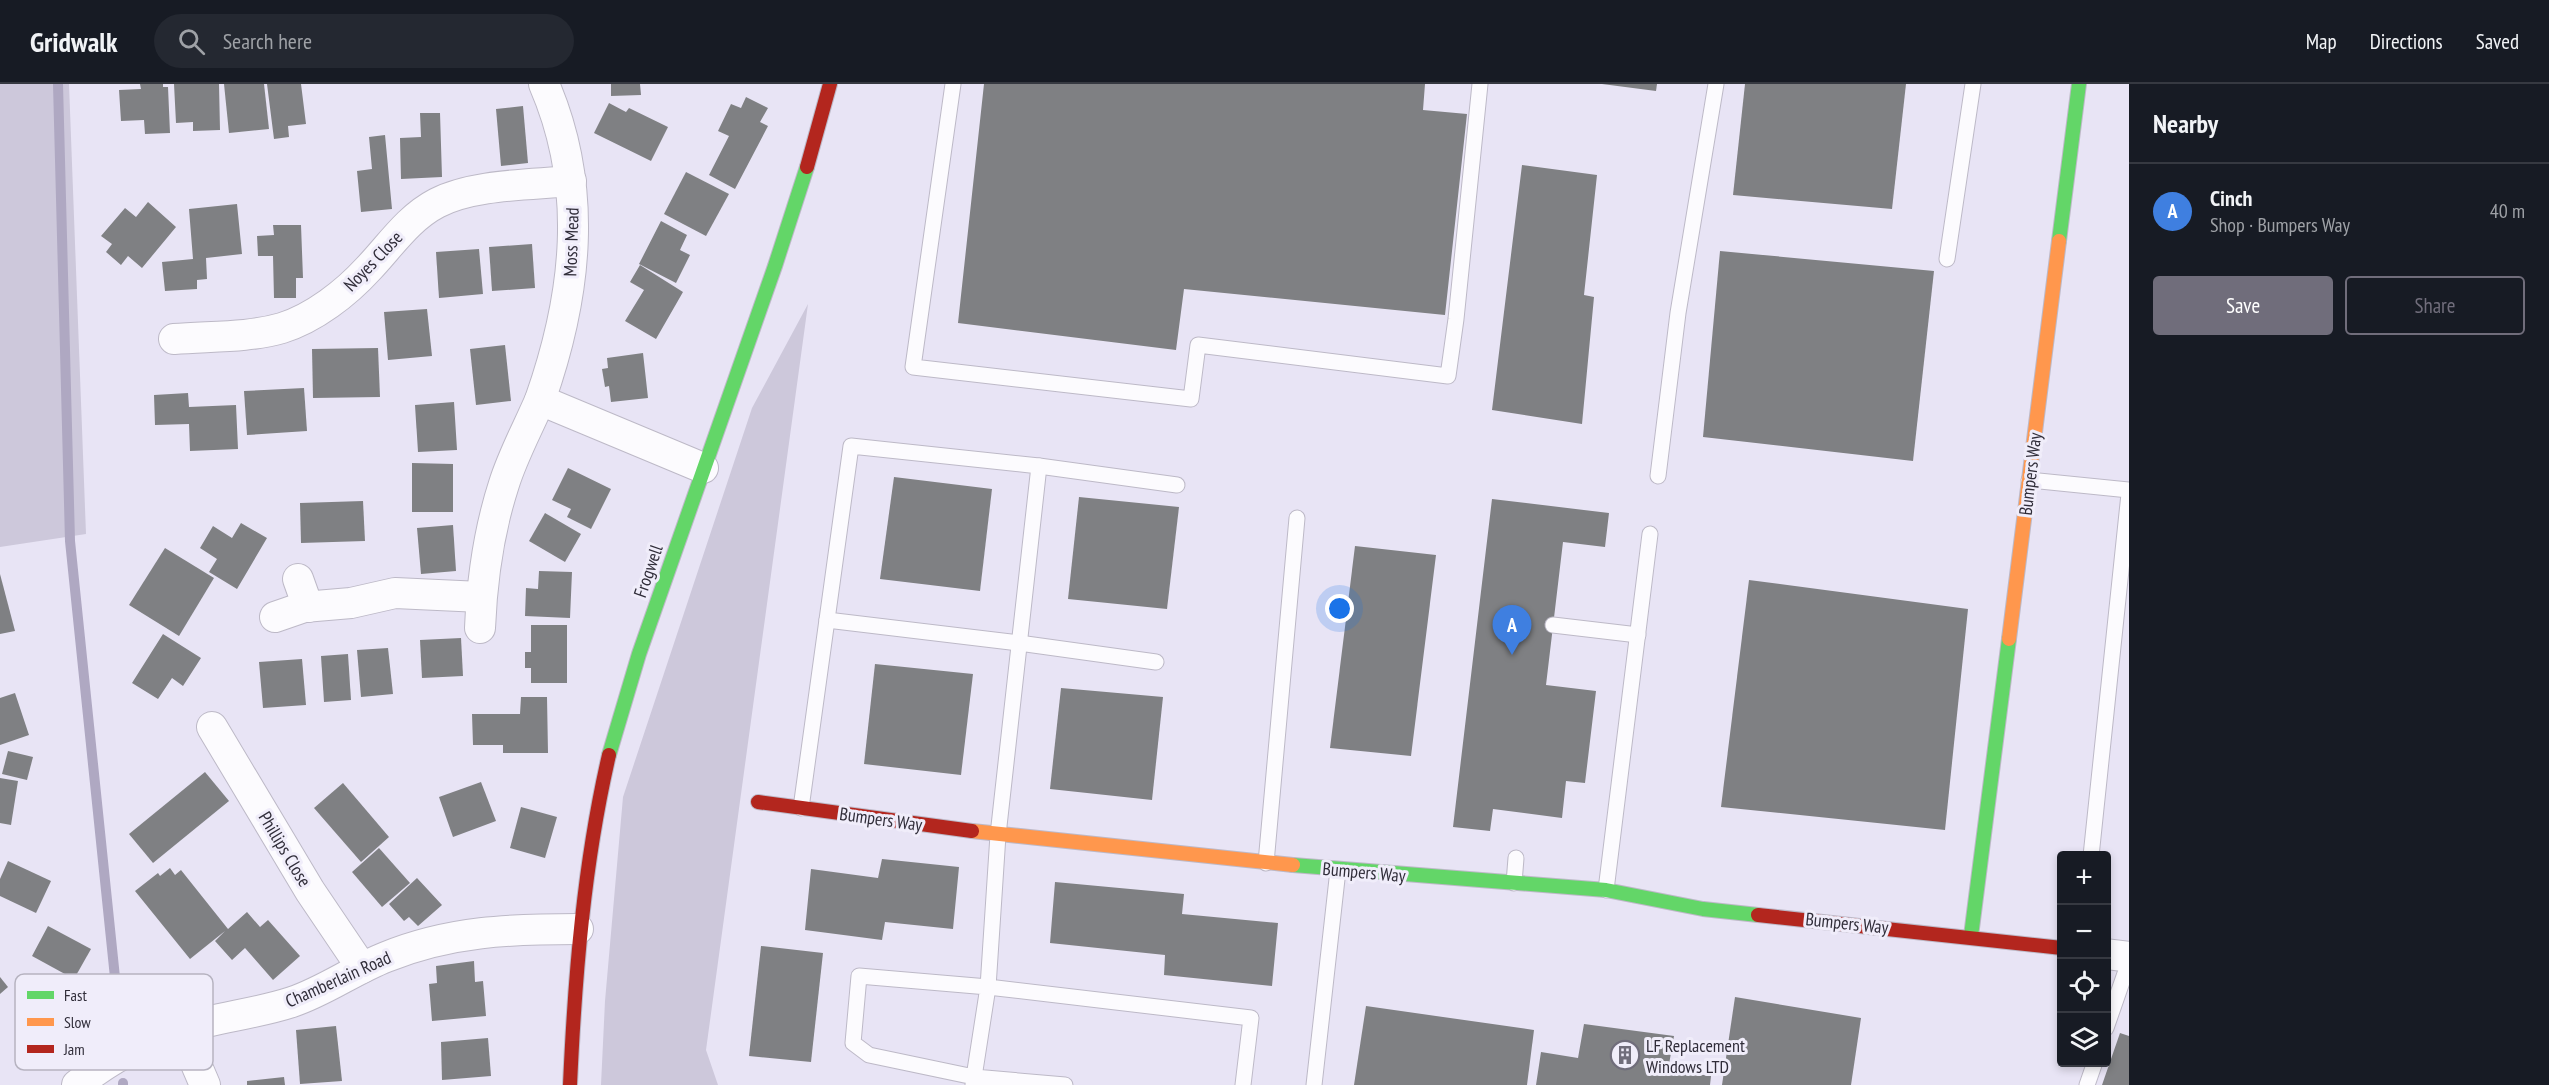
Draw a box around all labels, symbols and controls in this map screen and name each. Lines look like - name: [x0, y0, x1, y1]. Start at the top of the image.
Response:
- search box: [154, 14, 574, 68]
- text: Gridwalk: [30, 23, 118, 60]
- icon: search: [175, 25, 208, 58]
- text: Search here: [223, 27, 312, 55]
- text: Map: [2306, 28, 2337, 55]
- text: Directions: [2370, 28, 2443, 55]
- text: Saved: [2476, 28, 2519, 55]
- text: Nearby: [2153, 107, 2218, 140]
- text: Cinch: [2210, 184, 2252, 212]
- text: A: [2167, 198, 2178, 224]
- text: 40 m: [2490, 198, 2525, 224]
- street label: Moss Mead: [558, 207, 584, 277]
- text: Shop · Bumpers Way: [2210, 212, 2350, 238]
- street label: Noyes Close: [339, 226, 407, 296]
- button: Save: [2153, 276, 2333, 335]
- button: Share: [2345, 276, 2525, 335]
- street label: Bumpers Way: [2014, 431, 2047, 517]
- street label: Frogwell: [628, 541, 668, 600]
- your location: [1325, 594, 1354, 623]
- pin: A: [1492, 606, 1532, 655]
- street label: Bumpers Way: [838, 802, 924, 836]
- street label: Phillips Close: [254, 807, 316, 891]
- map controls: [2057, 851, 2111, 1067]
- button: +: [2057, 851, 2111, 905]
- street label: Bumpers Way: [1322, 857, 1407, 887]
- button: −: [2057, 905, 2111, 959]
- street label: Bumpers Way: [1804, 907, 1890, 939]
- street label: Chamberlain Road: [282, 946, 394, 1012]
- button: locate: [2057, 959, 2111, 1013]
- legend: [15, 974, 213, 1070]
- text: Fast: [64, 985, 87, 1005]
- text: Slow: [64, 1012, 91, 1032]
- button: layers: [2057, 1013, 2111, 1067]
- place label: LF Replacement Windows LTD: [1646, 1034, 1745, 1078]
- text: Jam: [63, 1039, 85, 1059]
- building icon: LF Replacement Windows LTD: [1609, 1039, 1641, 1071]

